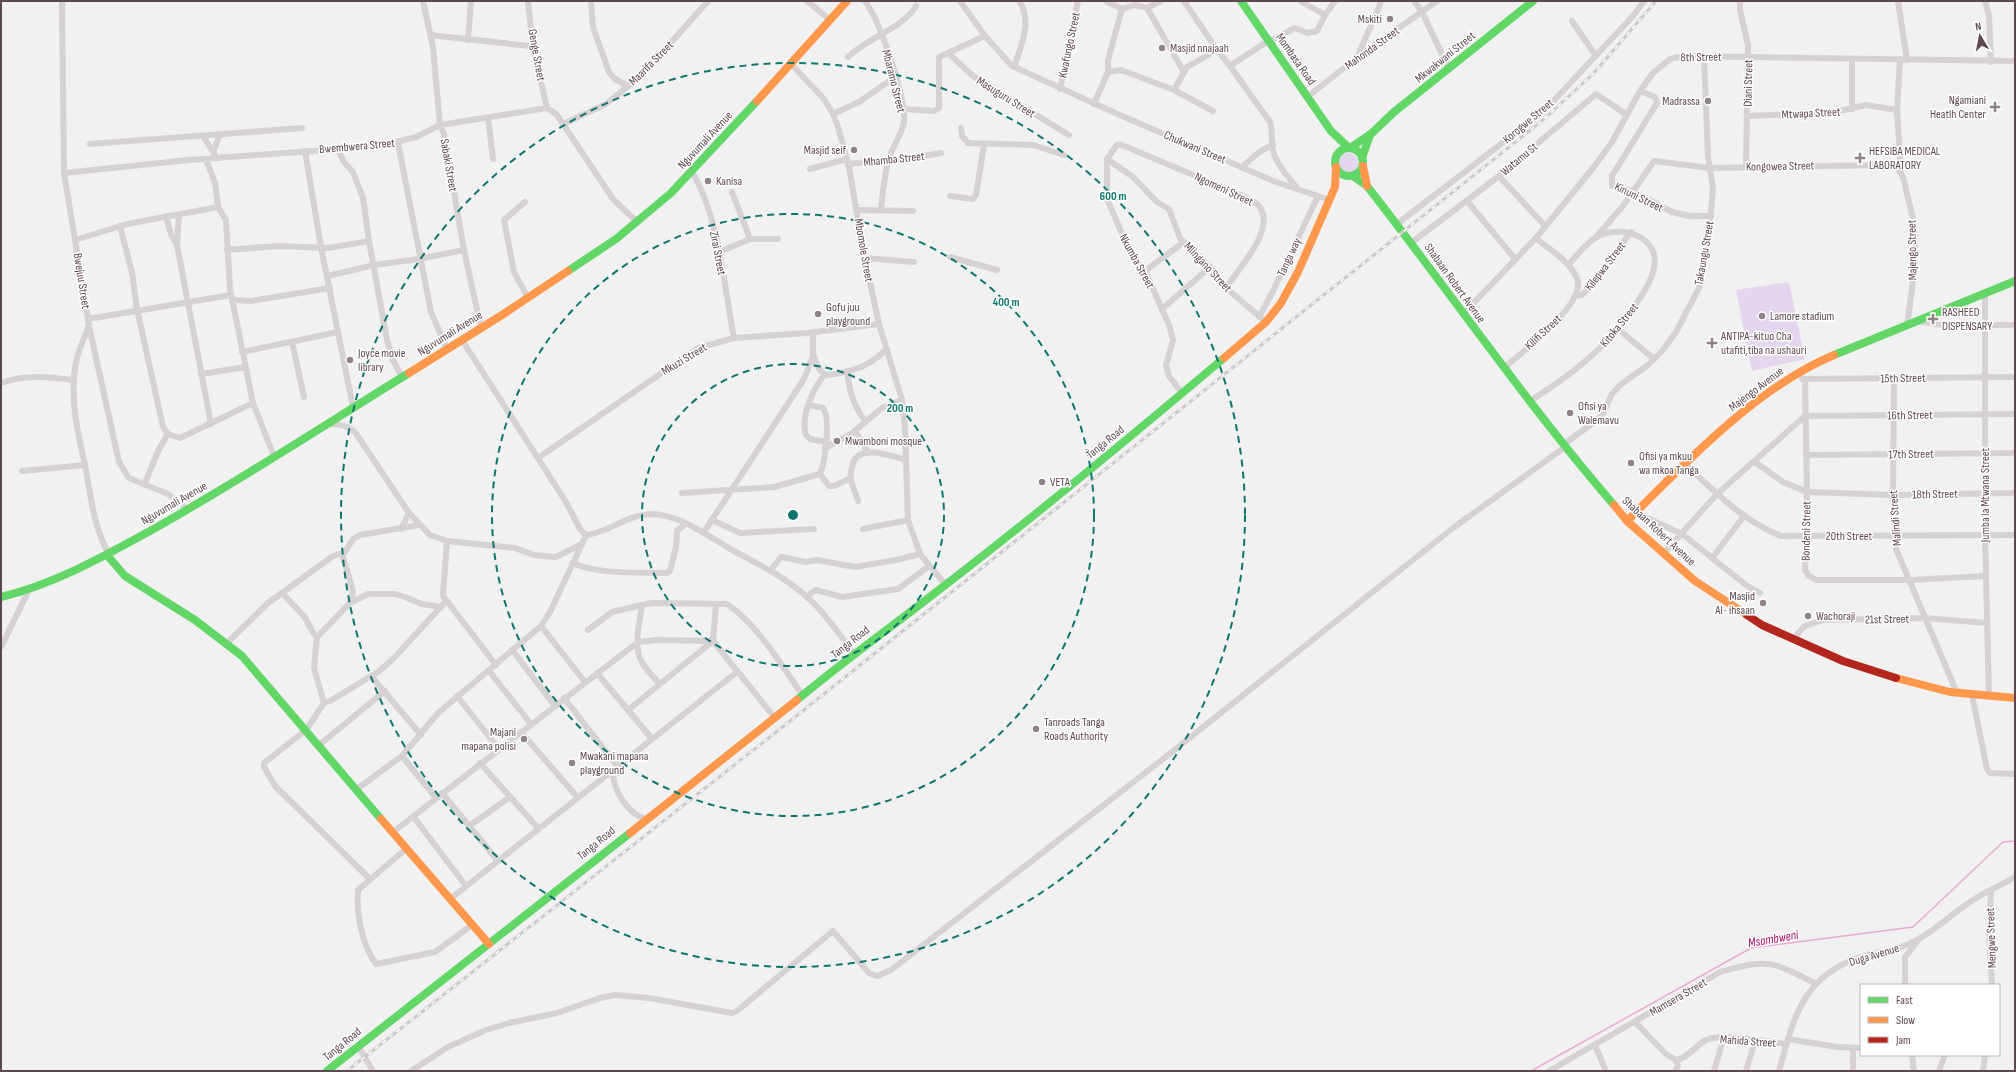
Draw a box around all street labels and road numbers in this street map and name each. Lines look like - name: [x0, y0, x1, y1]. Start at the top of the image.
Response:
- street label: Kwafungo Street: [1055, 10, 1084, 79]
- street label: Mahonda Street: [1342, 23, 1403, 73]
- street label: Genge Street: [525, 28, 549, 83]
- street label: Mkwakwani Street: [1412, 28, 1479, 86]
- street label: Mombasa Road: [1272, 30, 1319, 88]
- street label: Maarifa Street: [626, 38, 677, 89]
- street label: Mbaramo Street: [878, 48, 909, 115]
- street label: 8th Street: [1680, 50, 1722, 65]
- street label: Diani Street: [1741, 59, 1756, 107]
- street label: Masuguru Street: [974, 73, 1038, 122]
- street label: Korogwe Street: [1500, 96, 1557, 147]
- street label: Mtwapa Street: [1781, 104, 1841, 123]
- street label: Nguvumali Avenue: [675, 108, 736, 172]
- street label: Chukwani Street: [1161, 128, 1229, 167]
- street label: Bwembwera Street: [319, 136, 396, 157]
- street label: Sabaki Street: [436, 137, 461, 193]
- street label: Watamu St: [1498, 139, 1541, 179]
- street label: Mhamba Street: [863, 149, 926, 170]
- street label: Kongowea Street: [1746, 158, 1815, 175]
- street label: Ngomeni Street: [1192, 169, 1256, 210]
- street label: Kinuni Street: [1612, 179, 1666, 216]
- street label: Mbomole Street: [851, 217, 877, 283]
- street label: Takaungu Street: [1691, 219, 1718, 286]
- street label: Majengo Street: [1904, 219, 1921, 281]
- street label: Zirai Street: [706, 230, 729, 277]
- street label: Nkumba Street: [1115, 231, 1158, 292]
- street label: Tanga way: [1274, 235, 1305, 279]
- street label: Mlingano Street: [1180, 239, 1235, 296]
- street label: Kilepwa Street: [1582, 239, 1629, 294]
- street label: Shabaan Robert Avenue: [1421, 241, 1489, 326]
- street label: Bwejuu Street: [70, 252, 93, 310]
- street label: Kitoka Street: [1597, 300, 1642, 351]
- street label: Nguvumali Avenue: [415, 307, 486, 359]
- street label: Kilifi Street: [1522, 311, 1565, 353]
- street label: Mkuzi Street: [659, 340, 710, 379]
- street label: Majengo Avenue: [1726, 364, 1787, 415]
- street label: 15th Street: [1880, 371, 1926, 386]
- street label: 16th Street: [1887, 408, 1933, 423]
- street label: Tanga Road: [1083, 422, 1128, 462]
- street label: 17th Street: [1888, 447, 1934, 462]
- street label: Jumba la Mtwana Street: [1978, 447, 1993, 543]
- street label: Nguvumali Avenue: [139, 478, 210, 528]
- street label: 18th Street: [1912, 487, 1958, 502]
- street label: Malindi Street: [1886, 489, 1905, 546]
- street label: Shabaan Robert Avenue: [1619, 494, 1699, 569]
- street label: Bondeni Street: [1798, 501, 1815, 561]
- street label: 20th Street: [1826, 529, 1872, 544]
- street label: 21st Street: [1865, 612, 1910, 627]
- street label: Tanga Road: [828, 623, 873, 662]
- street label: Tanga Road: [574, 823, 619, 863]
- street label: Mengwe Street: [1983, 907, 2000, 968]
- street label: Duga Avenue: [1847, 941, 1901, 970]
- street label: Mamsera Street: [1647, 975, 1710, 1020]
- street label: Tanga Road: [320, 1024, 365, 1064]
- street label: Mahida Street: [1720, 1032, 1777, 1051]

